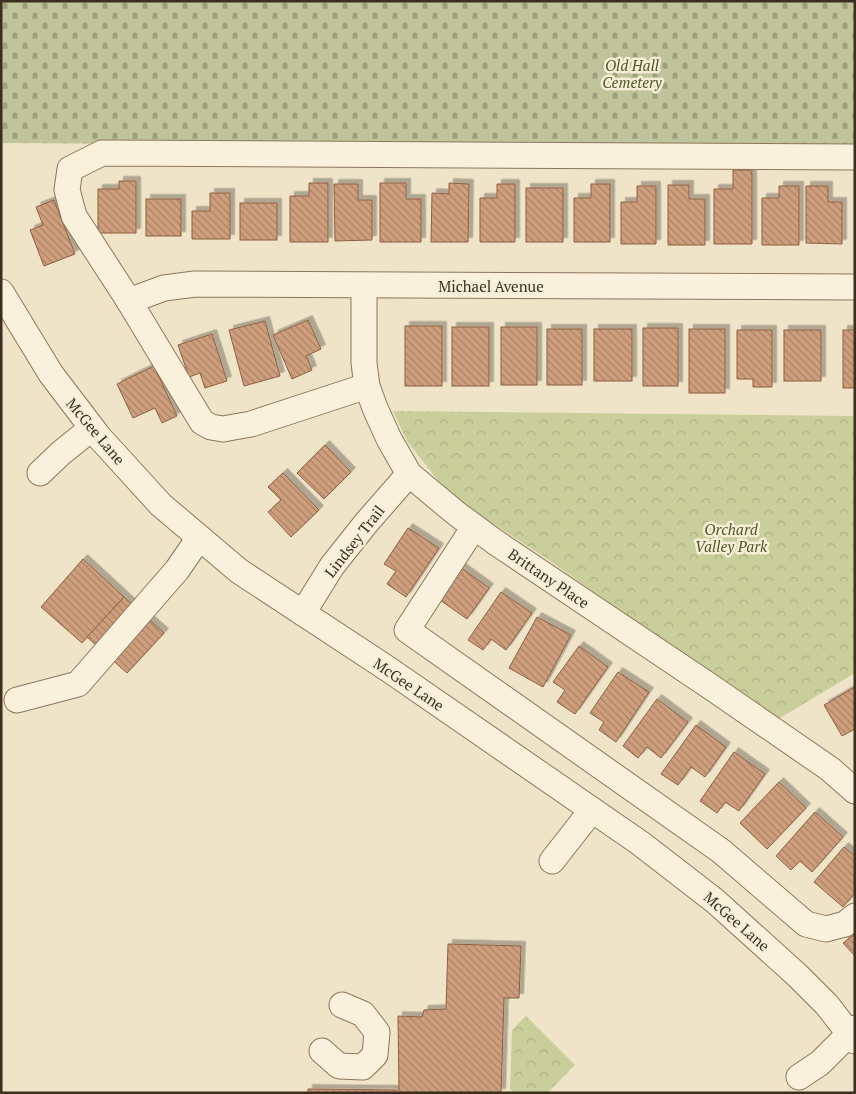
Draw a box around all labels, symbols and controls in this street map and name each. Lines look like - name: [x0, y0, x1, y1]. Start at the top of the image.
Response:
- park label: Old Hall Cemetery: [602, 55, 663, 92]
- street label: Michael Avenue: [438, 276, 544, 296]
- street label: McGee Lane: [62, 393, 130, 469]
- street label: Lindsey Trail: [320, 501, 388, 581]
- park label: Orchard Valley Park: [695, 519, 768, 556]
- street label: Brittany Place: [505, 544, 593, 612]
- street label: McGee Lane: [370, 653, 448, 715]
- street label: McGee Lane: [700, 887, 774, 955]

